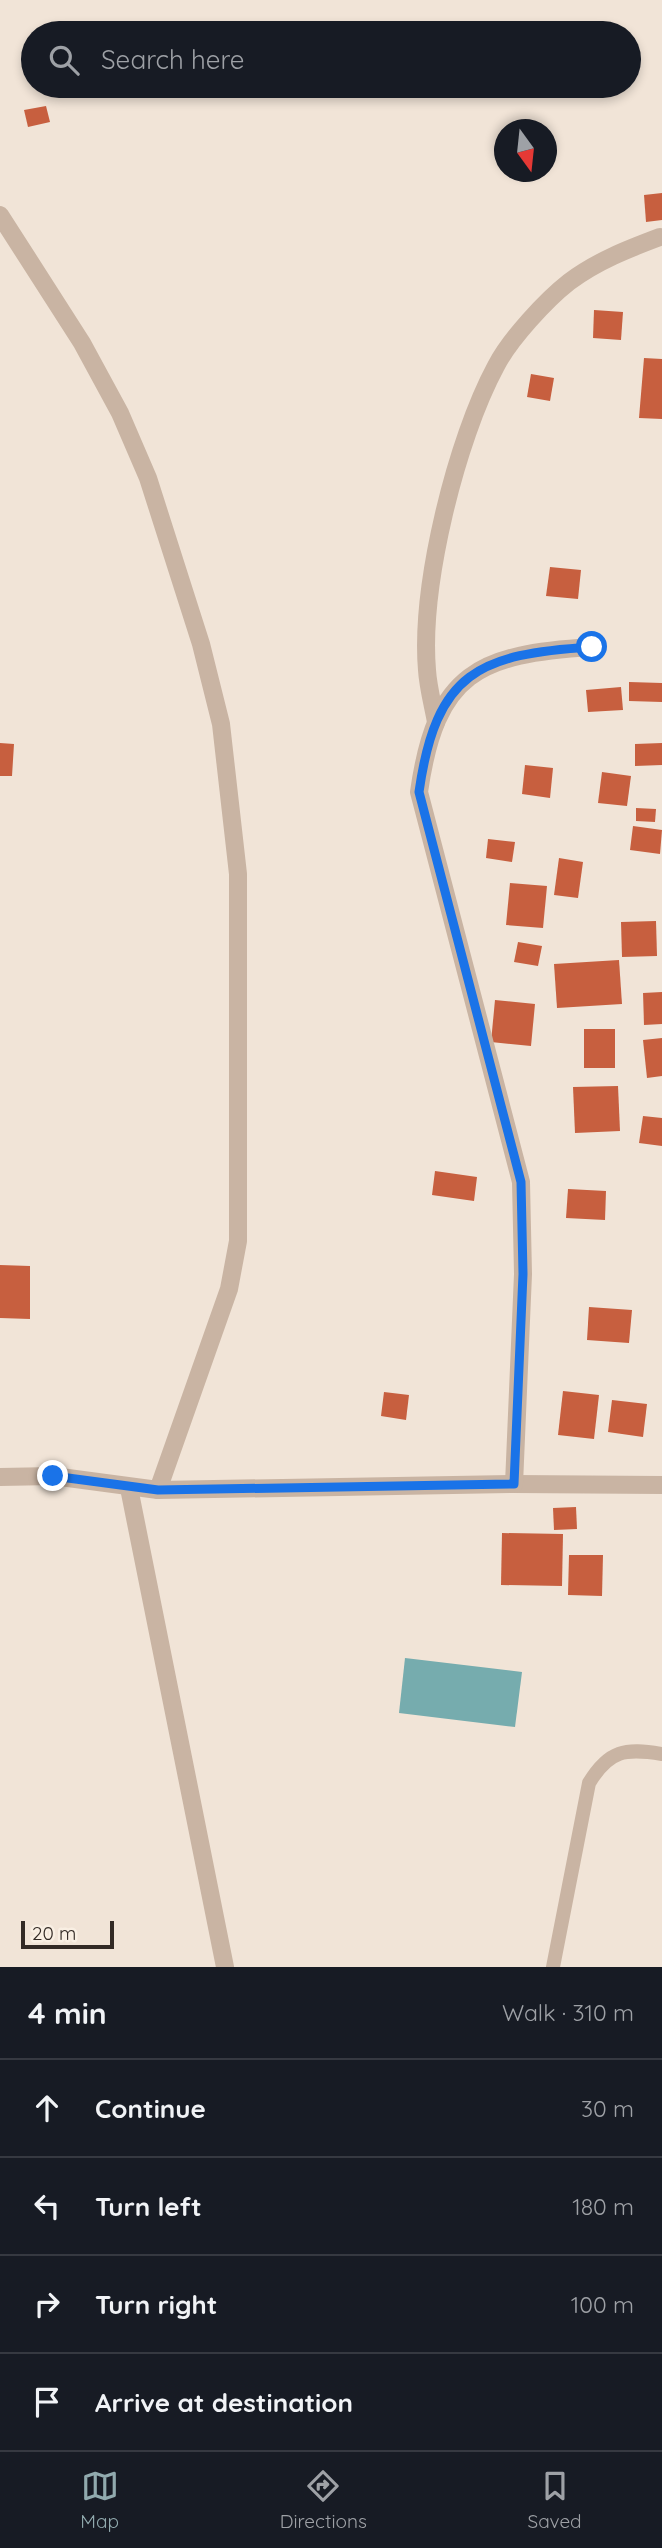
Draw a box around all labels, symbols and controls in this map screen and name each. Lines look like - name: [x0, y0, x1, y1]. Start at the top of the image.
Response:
- search box: [21, 21, 641, 98]
- icon: search: [45, 41, 83, 79]
- text: Search here: [101, 43, 245, 76]
- north arrow: [494, 119, 557, 182]
- route start: [576, 631, 607, 662]
- route end: [37, 1460, 68, 1491]
- scale bar: [21, 1918, 114, 1950]
- text: 20 m: [32, 1921, 76, 1945]
- text: 4 min: [28, 1994, 107, 2032]
- text: Walk · 310 m: [502, 1998, 634, 2027]
- icon: ahead: [28, 2089, 66, 2127]
- text: Continue: [95, 2092, 206, 2125]
- text: 30 m: [581, 2094, 634, 2123]
- icon: left: [28, 2187, 66, 2225]
- text: Turn left: [95, 2190, 202, 2223]
- text: 180 m: [572, 2192, 634, 2221]
- icon: right: [28, 2285, 66, 2323]
- text: Turn right: [95, 2288, 217, 2321]
- text: 100 m: [571, 2290, 634, 2319]
- icon: arrive: [28, 2383, 66, 2421]
- text: Arrive at destination: [95, 2386, 353, 2419]
- tab: Map: [80, 2467, 119, 2533]
- tab: Directions: [280, 2467, 367, 2533]
- tab: Saved: [527, 2467, 582, 2533]

